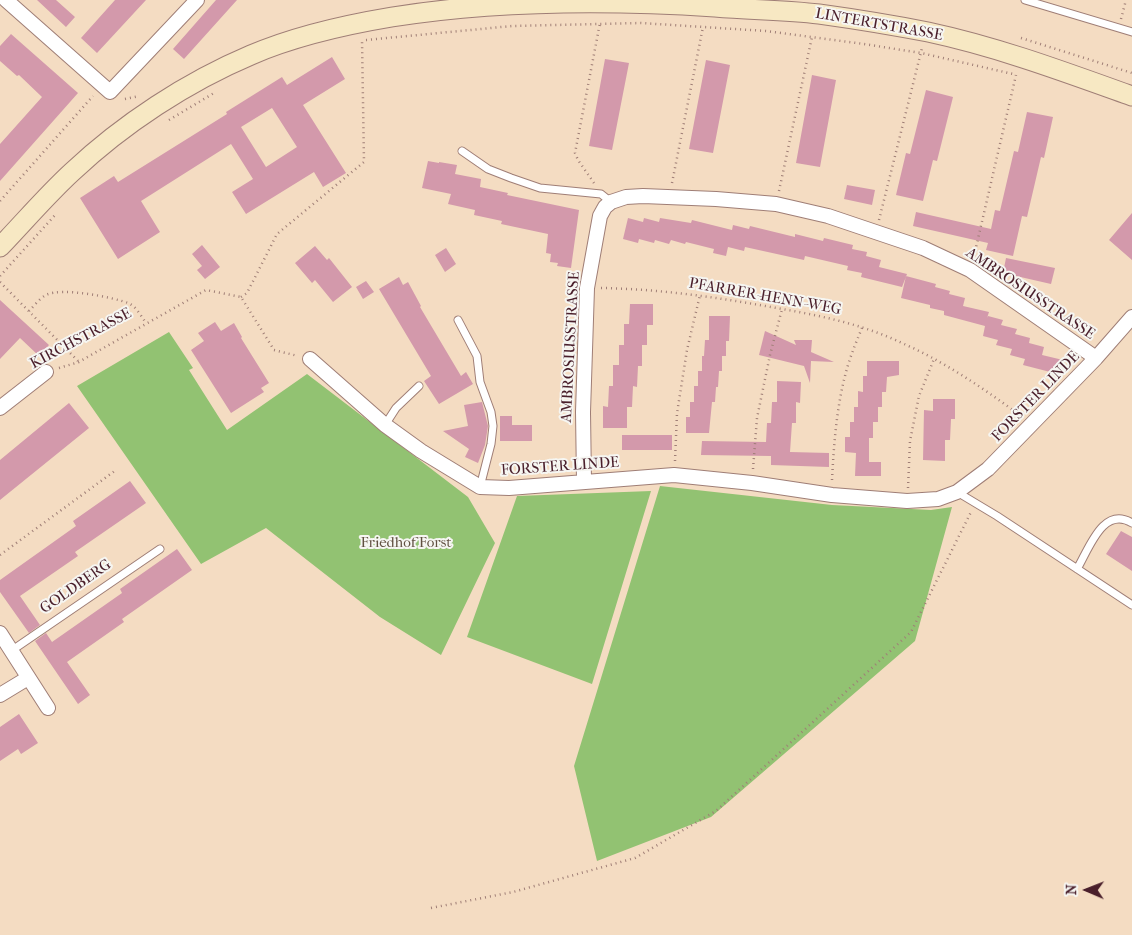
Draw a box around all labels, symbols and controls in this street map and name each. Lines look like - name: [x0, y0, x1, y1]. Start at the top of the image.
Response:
- street label: LINTERTSTRASSE: [814, 5, 944, 45]
- street label: AMBROSIUSSTRASSE: [962, 244, 1098, 344]
- street label: AMBROSIUSSTRASSE: [558, 271, 584, 423]
- street label: PFARRER-HENN-WEG: [687, 275, 843, 319]
- street label: KIRCHSTRASSE: [27, 305, 135, 373]
- street label: FORSTER LINDE: [988, 348, 1084, 446]
- street label: FORSTER LINDE: [500, 454, 620, 480]
- park label: Friedhof Forst: [360, 534, 452, 552]
- street label: GOLDBERG: [37, 556, 115, 618]
- north arrow: [1062, 865, 1112, 915]
- text: N: [1063, 884, 1080, 895]

